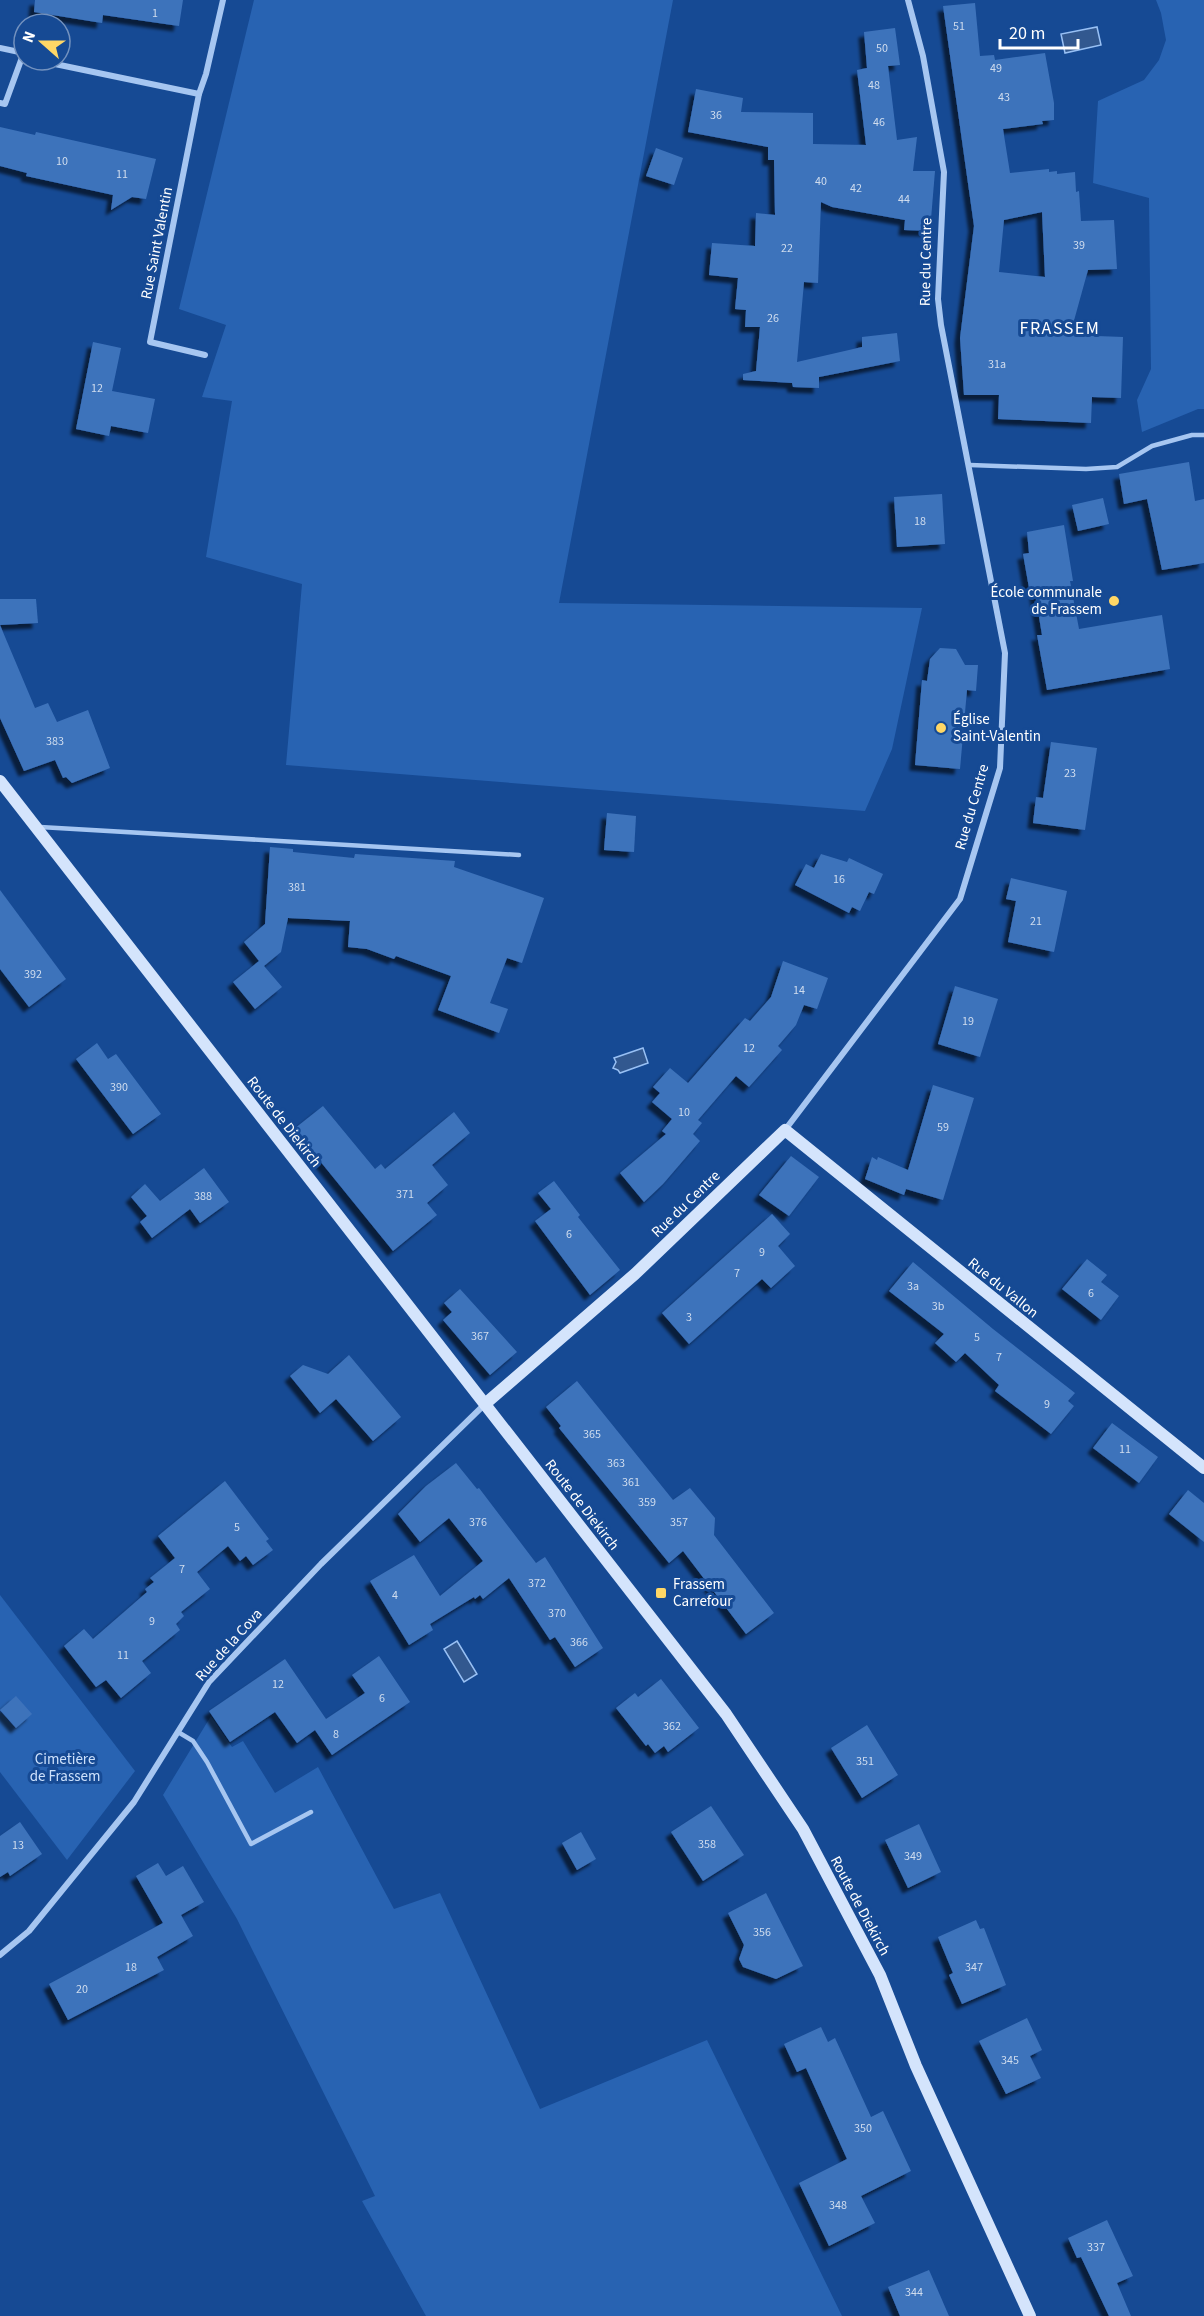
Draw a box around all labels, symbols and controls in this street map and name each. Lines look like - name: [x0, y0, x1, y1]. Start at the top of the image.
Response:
- house number: 1: [152, 5, 158, 22]
- north arrow: [12, 12, 72, 72]
- scale bar: [1000, 12, 1078, 50]
- house number: 51: [953, 18, 965, 35]
- text: 20 m: [1009, 21, 1045, 46]
- text: N: [17, 28, 41, 46]
- house number: 50: [876, 40, 888, 57]
- house number: 49: [990, 60, 1002, 77]
- house number: 48: [868, 77, 880, 94]
- house number: 43: [998, 89, 1010, 106]
- house number: 36: [710, 107, 722, 124]
- house number: 46: [873, 114, 885, 131]
- house number: 10: [56, 153, 68, 170]
- house number: 11: [116, 166, 128, 183]
- house number: 40: [815, 173, 827, 190]
- house number: 42: [850, 180, 862, 197]
- street label: Rue Saint Valentin: [136, 185, 178, 301]
- house number: 44: [898, 191, 910, 208]
- street label: Rue du Centre: [915, 218, 937, 306]
- house number: 39: [1073, 237, 1085, 254]
- house number: 22: [781, 240, 793, 257]
- house number: 26: [767, 310, 779, 327]
- district label: FRASSEM: [1020, 316, 1100, 341]
- house number: 31a: [988, 356, 1006, 373]
- house number: 12: [91, 380, 103, 397]
- house number: 18: [914, 513, 926, 530]
- place label: École communale de Frassem: [991, 582, 1102, 620]
- marker: École communale de Frassem: [1107, 594, 1121, 608]
- place label: Église Saint-Valentin: [953, 709, 1041, 747]
- marker: Église Saint-Valentin: [934, 721, 948, 735]
- house number: 383: [46, 733, 64, 750]
- street label: Rue du Centre: [950, 762, 994, 852]
- house number: 23: [1064, 765, 1076, 782]
- house number: 16: [833, 871, 845, 888]
- house number: 381: [288, 879, 306, 896]
- house number: 21: [1030, 913, 1042, 930]
- house number: 392: [24, 966, 42, 983]
- house number: 14: [793, 982, 805, 999]
- house number: 19: [962, 1013, 974, 1030]
- house number: 12: [743, 1040, 755, 1057]
- street label: Route de Diekirch: [242, 1072, 326, 1172]
- house number: 390: [110, 1079, 128, 1096]
- house number: 10: [678, 1104, 690, 1121]
- house number: 59: [937, 1119, 949, 1136]
- street label: Rue du Centre: [647, 1166, 725, 1242]
- house number: 371: [396, 1186, 414, 1203]
- house number: 388: [194, 1188, 212, 1205]
- house number: 6: [566, 1226, 572, 1243]
- house number: 9: [759, 1244, 765, 1261]
- street label: Rue du Vallon: [963, 1253, 1043, 1323]
- house number: 7: [734, 1265, 740, 1282]
- house number: 3a: [907, 1278, 919, 1295]
- house number: 6: [1088, 1285, 1094, 1302]
- house number: 3b: [932, 1298, 945, 1315]
- house number: 3: [686, 1309, 692, 1326]
- house number: 367: [471, 1328, 489, 1345]
- house number: 5: [974, 1329, 980, 1346]
- house number: 7: [996, 1349, 1002, 1366]
- house number: 9: [1044, 1396, 1050, 1413]
- house number: 365: [583, 1426, 601, 1443]
- house number: 11: [1119, 1441, 1131, 1458]
- street label: Route de Diekirch: [540, 1455, 624, 1555]
- house number: 363: [607, 1455, 625, 1472]
- house number: 361: [622, 1474, 640, 1491]
- house number: 359: [638, 1494, 656, 1511]
- house number: 376: [469, 1514, 487, 1531]
- house number: 357: [670, 1514, 688, 1531]
- house number: 5: [234, 1519, 240, 1536]
- house number: 7: [179, 1561, 185, 1578]
- place label: Frassem Carrefour: [673, 1574, 733, 1612]
- house number: 372: [528, 1575, 546, 1592]
- marker: Frassem Carrefour: [654, 1586, 668, 1600]
- house number: 4: [392, 1587, 398, 1604]
- street label: Rue de la Cova: [191, 1604, 267, 1686]
- house number: 370: [548, 1605, 566, 1622]
- house number: 9: [149, 1613, 155, 1630]
- house number: 366: [570, 1634, 588, 1651]
- house number: 11: [117, 1647, 129, 1664]
- house number: 12: [272, 1676, 284, 1693]
- house number: 6: [379, 1690, 385, 1707]
- house number: 362: [663, 1718, 681, 1735]
- house number: 8: [333, 1726, 339, 1743]
- park label: Cimetière de Frassem: [30, 1749, 100, 1787]
- house number: 351: [856, 1753, 874, 1770]
- house number: 358: [698, 1836, 716, 1853]
- house number: 13: [12, 1837, 24, 1854]
- house number: 349: [904, 1848, 922, 1865]
- street label: Route de Diekirch: [825, 1852, 895, 1960]
- house number: 356: [753, 1924, 771, 1941]
- house number: 18: [125, 1959, 137, 1976]
- house number: 347: [965, 1959, 983, 1976]
- house number: 20: [76, 1981, 88, 1998]
- house number: 345: [1001, 2052, 1019, 2069]
- house number: 350: [854, 2120, 872, 2137]
- house number: 348: [829, 2197, 847, 2214]
- house number: 337: [1087, 2239, 1105, 2256]
- house number: 344: [905, 2284, 923, 2301]

